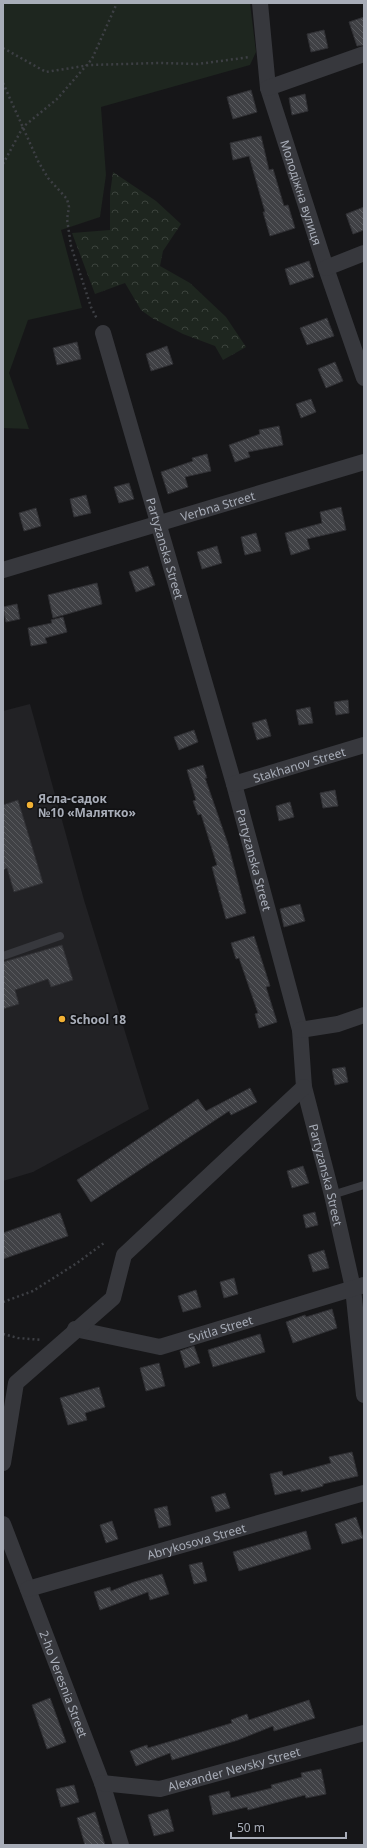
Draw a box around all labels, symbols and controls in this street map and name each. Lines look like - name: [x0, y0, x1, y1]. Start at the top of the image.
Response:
- street label: Молодіжна вулиця: [277, 137, 327, 247]
- street label: Verbna Street: [178, 486, 258, 525]
- street label: Partyzanska Street: [143, 495, 188, 601]
- street label: Stakhanov Street: [251, 742, 348, 786]
- place label: Ясла-садок №10 «Малятко»: [38, 790, 136, 821]
- marker: Ясла-садок №10 «Малятко»: [25, 800, 35, 810]
- street label: Partyzanska Street: [233, 807, 276, 913]
- place label: School 18: [70, 1011, 126, 1028]
- marker: School 18: [57, 1014, 67, 1024]
- street label: Partyzanska Street: [305, 1122, 347, 1228]
- street label: Svitla Street: [186, 1311, 255, 1346]
- street label: Abrykosova Street: [145, 1519, 248, 1563]
- street label: 2-ho Veresnia Street: [36, 1628, 92, 1740]
- street label: Alexander Nevsky Street: [166, 1742, 303, 1795]
- scale bar: [231, 1814, 346, 1840]
- text: 50 m: [237, 1819, 265, 1836]

